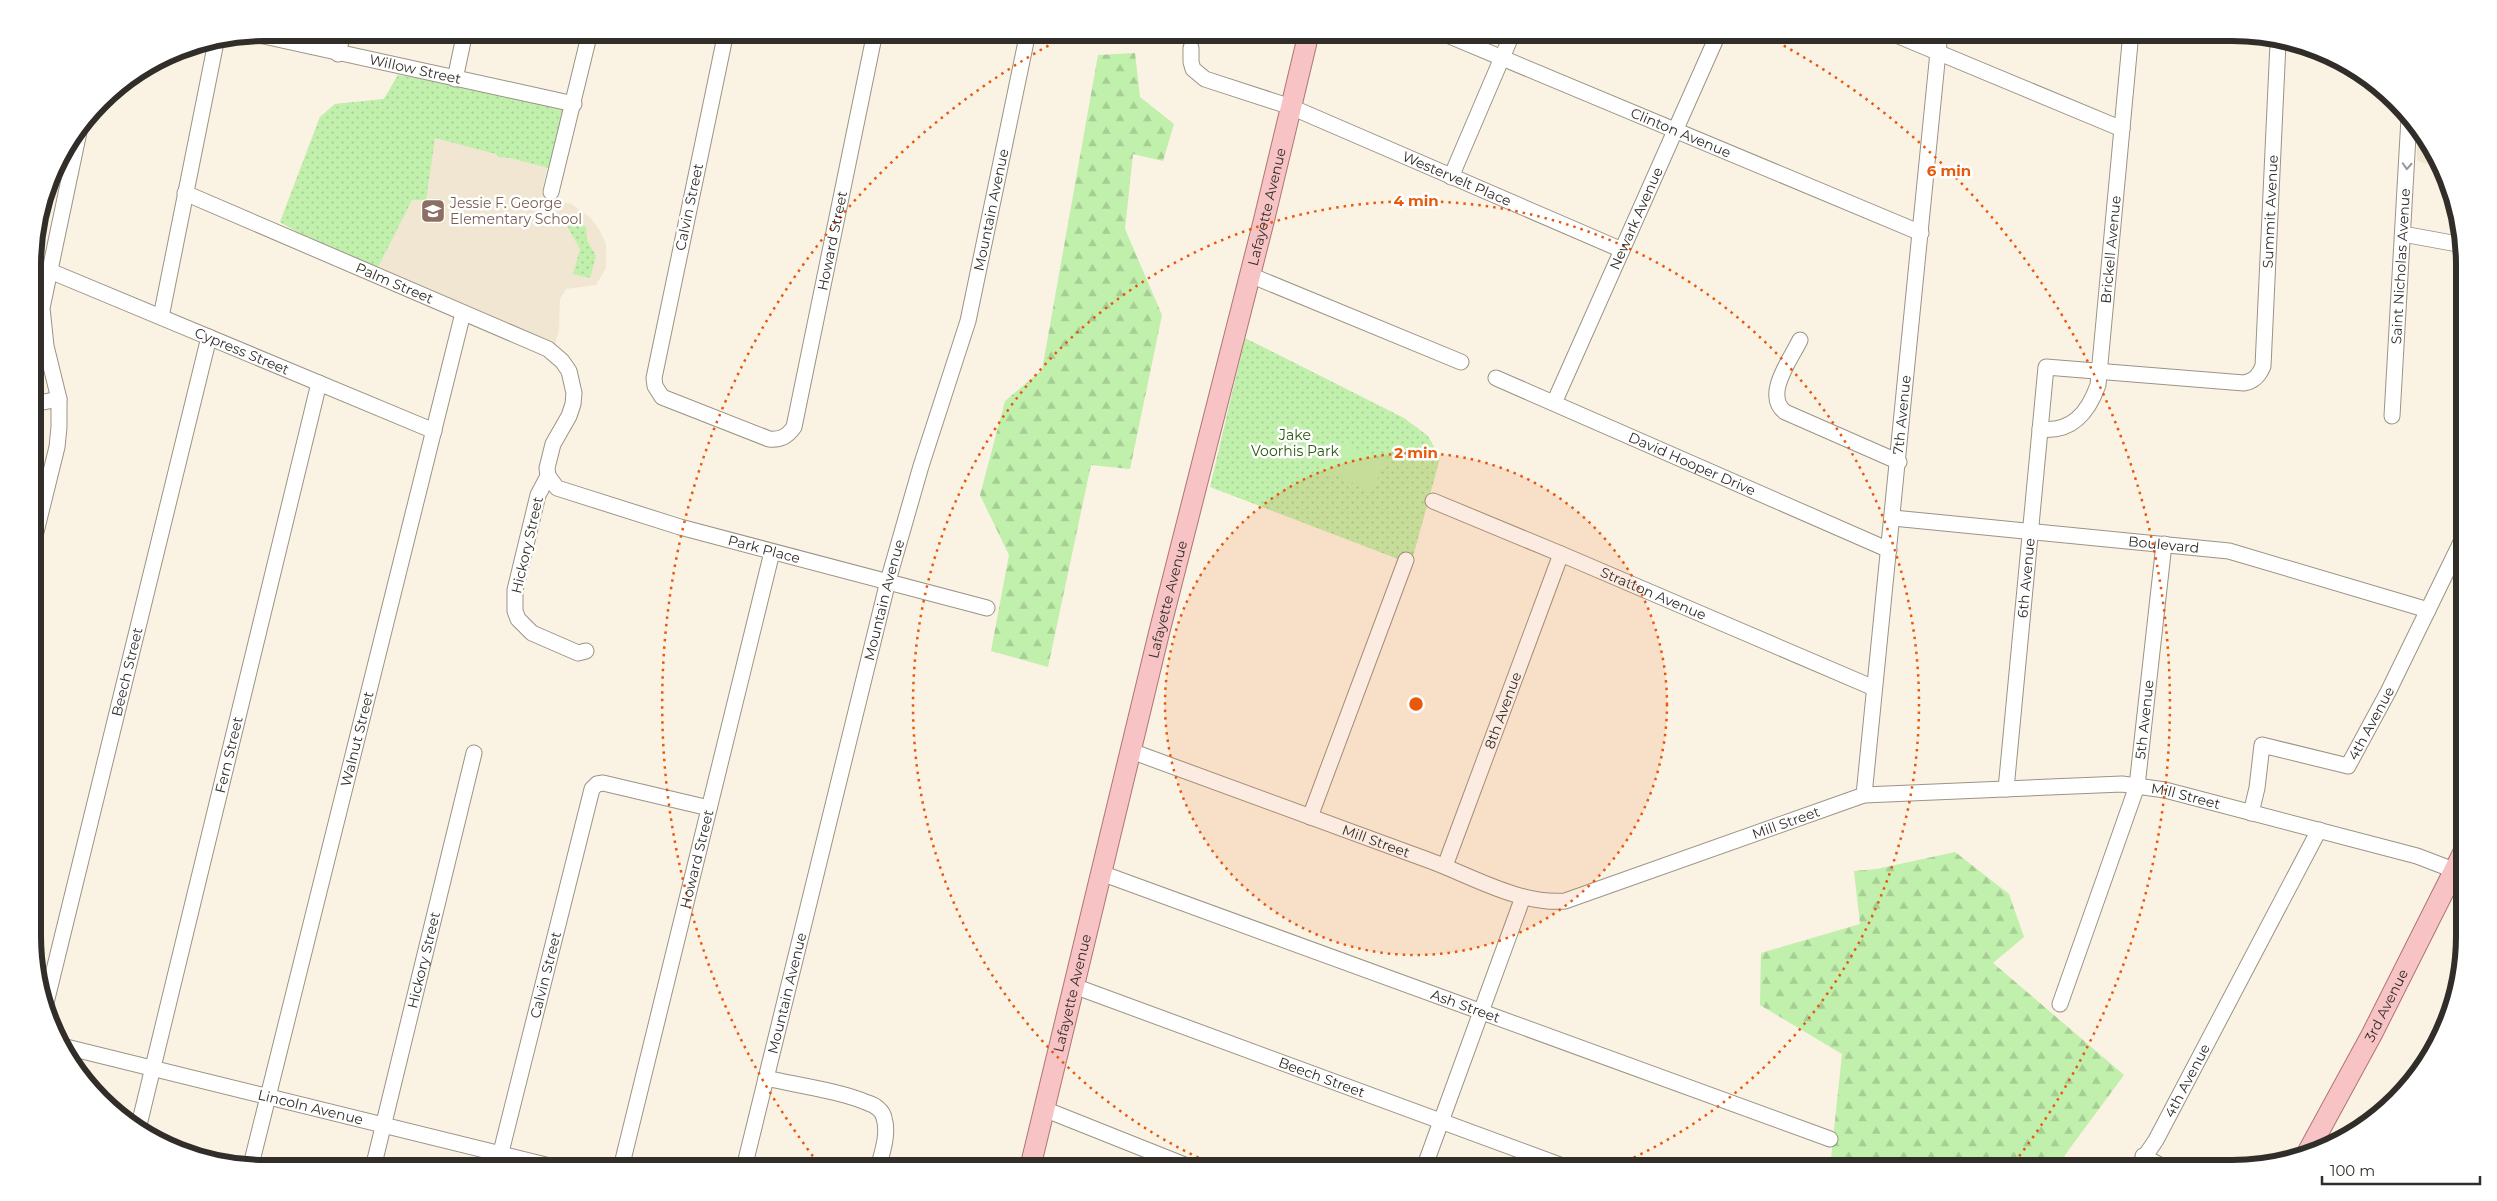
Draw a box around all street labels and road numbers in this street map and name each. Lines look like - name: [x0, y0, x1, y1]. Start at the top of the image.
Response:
- street label: Willow Street: [368, 50, 463, 88]
- street label: Clinton Avenue: [1628, 104, 1734, 162]
- street label: Lafayette Avenue: [1244, 146, 1290, 268]
- street label: Mountain Avenue: [970, 147, 1013, 273]
- street label: Westervelt Place: [1400, 147, 1514, 210]
- street label: Summit Avenue: [2259, 154, 2282, 269]
- street label: Calvin Street: [671, 161, 707, 252]
- street label: Newark Avenue: [1605, 164, 1667, 273]
- street label: Saint Nicholas Avenue: [2387, 188, 2414, 345]
- street label: Howard Street: [813, 189, 851, 292]
- street label: Brickell Avenue: [2097, 195, 2125, 304]
- street label: Palm Street: [353, 258, 436, 308]
- street label: Cypress Street: [192, 323, 292, 379]
- street label: 7th Avenue: [1889, 374, 1915, 455]
- street label: David Hooper Drive: [1626, 428, 1759, 500]
- street label: Hickory Street: [507, 494, 547, 595]
- street label: Park Place: [726, 531, 802, 567]
- street label: Boulevard: [2127, 532, 2200, 557]
- street label: Mountain Avenue: [860, 537, 908, 662]
- street label: 6th Avenue: [2013, 537, 2039, 619]
- street label: Lafayette Avenue: [1144, 539, 1191, 660]
- street label: Stratton Avenue: [1598, 563, 1709, 624]
- street label: Beech Street: [107, 625, 147, 718]
- street label: 8th Avenue: [1480, 669, 1525, 751]
- street label: 5th Avenue: [2131, 679, 2158, 760]
- street label: 4th Avenue: [2344, 684, 2398, 763]
- street label: Walnut Street: [337, 689, 378, 788]
- street label: Fern Street: [211, 714, 247, 795]
- street label: Mill Street: [2150, 779, 2223, 813]
- street label: Mill Street: [1749, 802, 1823, 843]
- street label: Howard Street: [676, 808, 718, 910]
- street label: Mill Street: [1340, 821, 1413, 862]
- street label: Hickory Street: [403, 910, 444, 1010]
- street label: Calvin Street: [526, 929, 565, 1020]
- street label: Mountain Avenue: [763, 931, 810, 1056]
- street label: Lafayette Avenue: [1049, 932, 1095, 1054]
- street label: 3rd Avenue: [2360, 966, 2412, 1045]
- street label: Ash Street: [1428, 985, 1503, 1027]
- street label: 4th Avenue: [2160, 1041, 2214, 1121]
- street label: Beech Street: [1276, 1053, 1368, 1102]
- street label: Lincoln Avenue: [256, 1086, 365, 1129]

